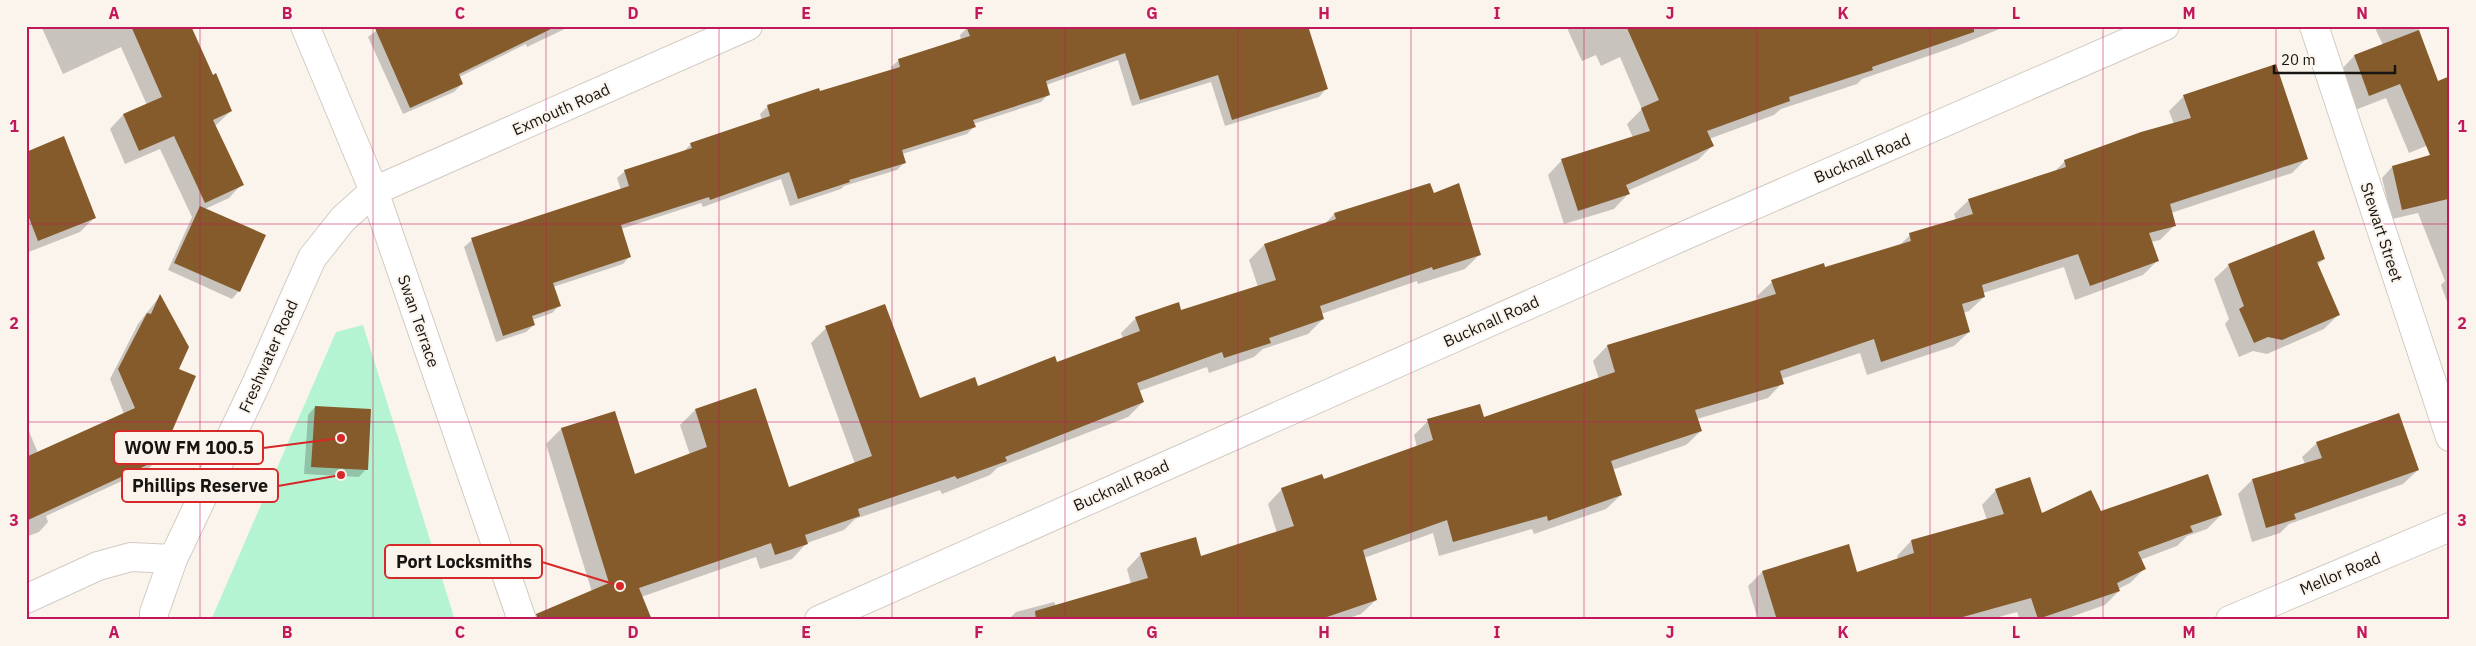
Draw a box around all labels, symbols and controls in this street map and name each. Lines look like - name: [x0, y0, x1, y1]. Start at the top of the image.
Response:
- text: A: [109, 3, 120, 23]
- text: B: [282, 3, 293, 23]
- text: C: [455, 3, 465, 23]
- text: D: [627, 3, 639, 23]
- text: E: [801, 3, 811, 23]
- text: F: [974, 3, 984, 23]
- text: G: [1146, 3, 1158, 23]
- text: H: [1318, 3, 1330, 23]
- text: I: [1494, 3, 1501, 23]
- text: J: [1666, 3, 1674, 23]
- text: K: [1837, 3, 1849, 23]
- text: L: [2012, 3, 2020, 23]
- text: M: [2182, 3, 2196, 23]
- text: N: [2356, 3, 2368, 23]
- scale bar: [2274, 42, 2395, 74]
- text: 20 m: [2281, 50, 2316, 69]
- street label: Exmouth Road: [509, 79, 613, 139]
- text: 1: [9, 116, 19, 136]
- text: 1: [2457, 116, 2467, 136]
- street label: Bucknall Road: [1811, 129, 1913, 187]
- street label: Stewart Street: [2357, 180, 2407, 284]
- street label: Swan Terrace: [394, 272, 444, 370]
- street label: Bucknall Road: [1440, 291, 1542, 351]
- street label: Freshwater Road: [234, 296, 302, 416]
- text: 2: [9, 313, 19, 333]
- text: 2: [2457, 313, 2467, 333]
- callout: WOW FM 100.5: [114, 431, 263, 464]
- text: WOW FM 100.5: [124, 436, 254, 459]
- street label: Bucknall Road: [1070, 455, 1172, 515]
- callout: Phillips Reserve: [122, 469, 278, 502]
- text: Phillips Reserve: [132, 474, 268, 497]
- text: 3: [9, 510, 19, 530]
- text: 3: [2457, 510, 2467, 530]
- callout: Port Locksmiths: [385, 545, 542, 578]
- street label: Mellor Road: [2297, 547, 2383, 599]
- text: Port Locksmiths: [396, 550, 532, 573]
- text: A: [109, 622, 120, 642]
- text: B: [282, 622, 293, 642]
- text: C: [455, 622, 465, 642]
- text: D: [627, 622, 639, 642]
- text: E: [801, 622, 811, 642]
- text: F: [974, 622, 984, 642]
- text: G: [1146, 622, 1158, 642]
- text: H: [1318, 622, 1330, 642]
- text: I: [1494, 622, 1501, 642]
- text: J: [1666, 622, 1674, 642]
- text: K: [1837, 622, 1849, 642]
- text: L: [2012, 622, 2020, 642]
- text: M: [2182, 622, 2196, 642]
- text: N: [2356, 622, 2368, 642]

